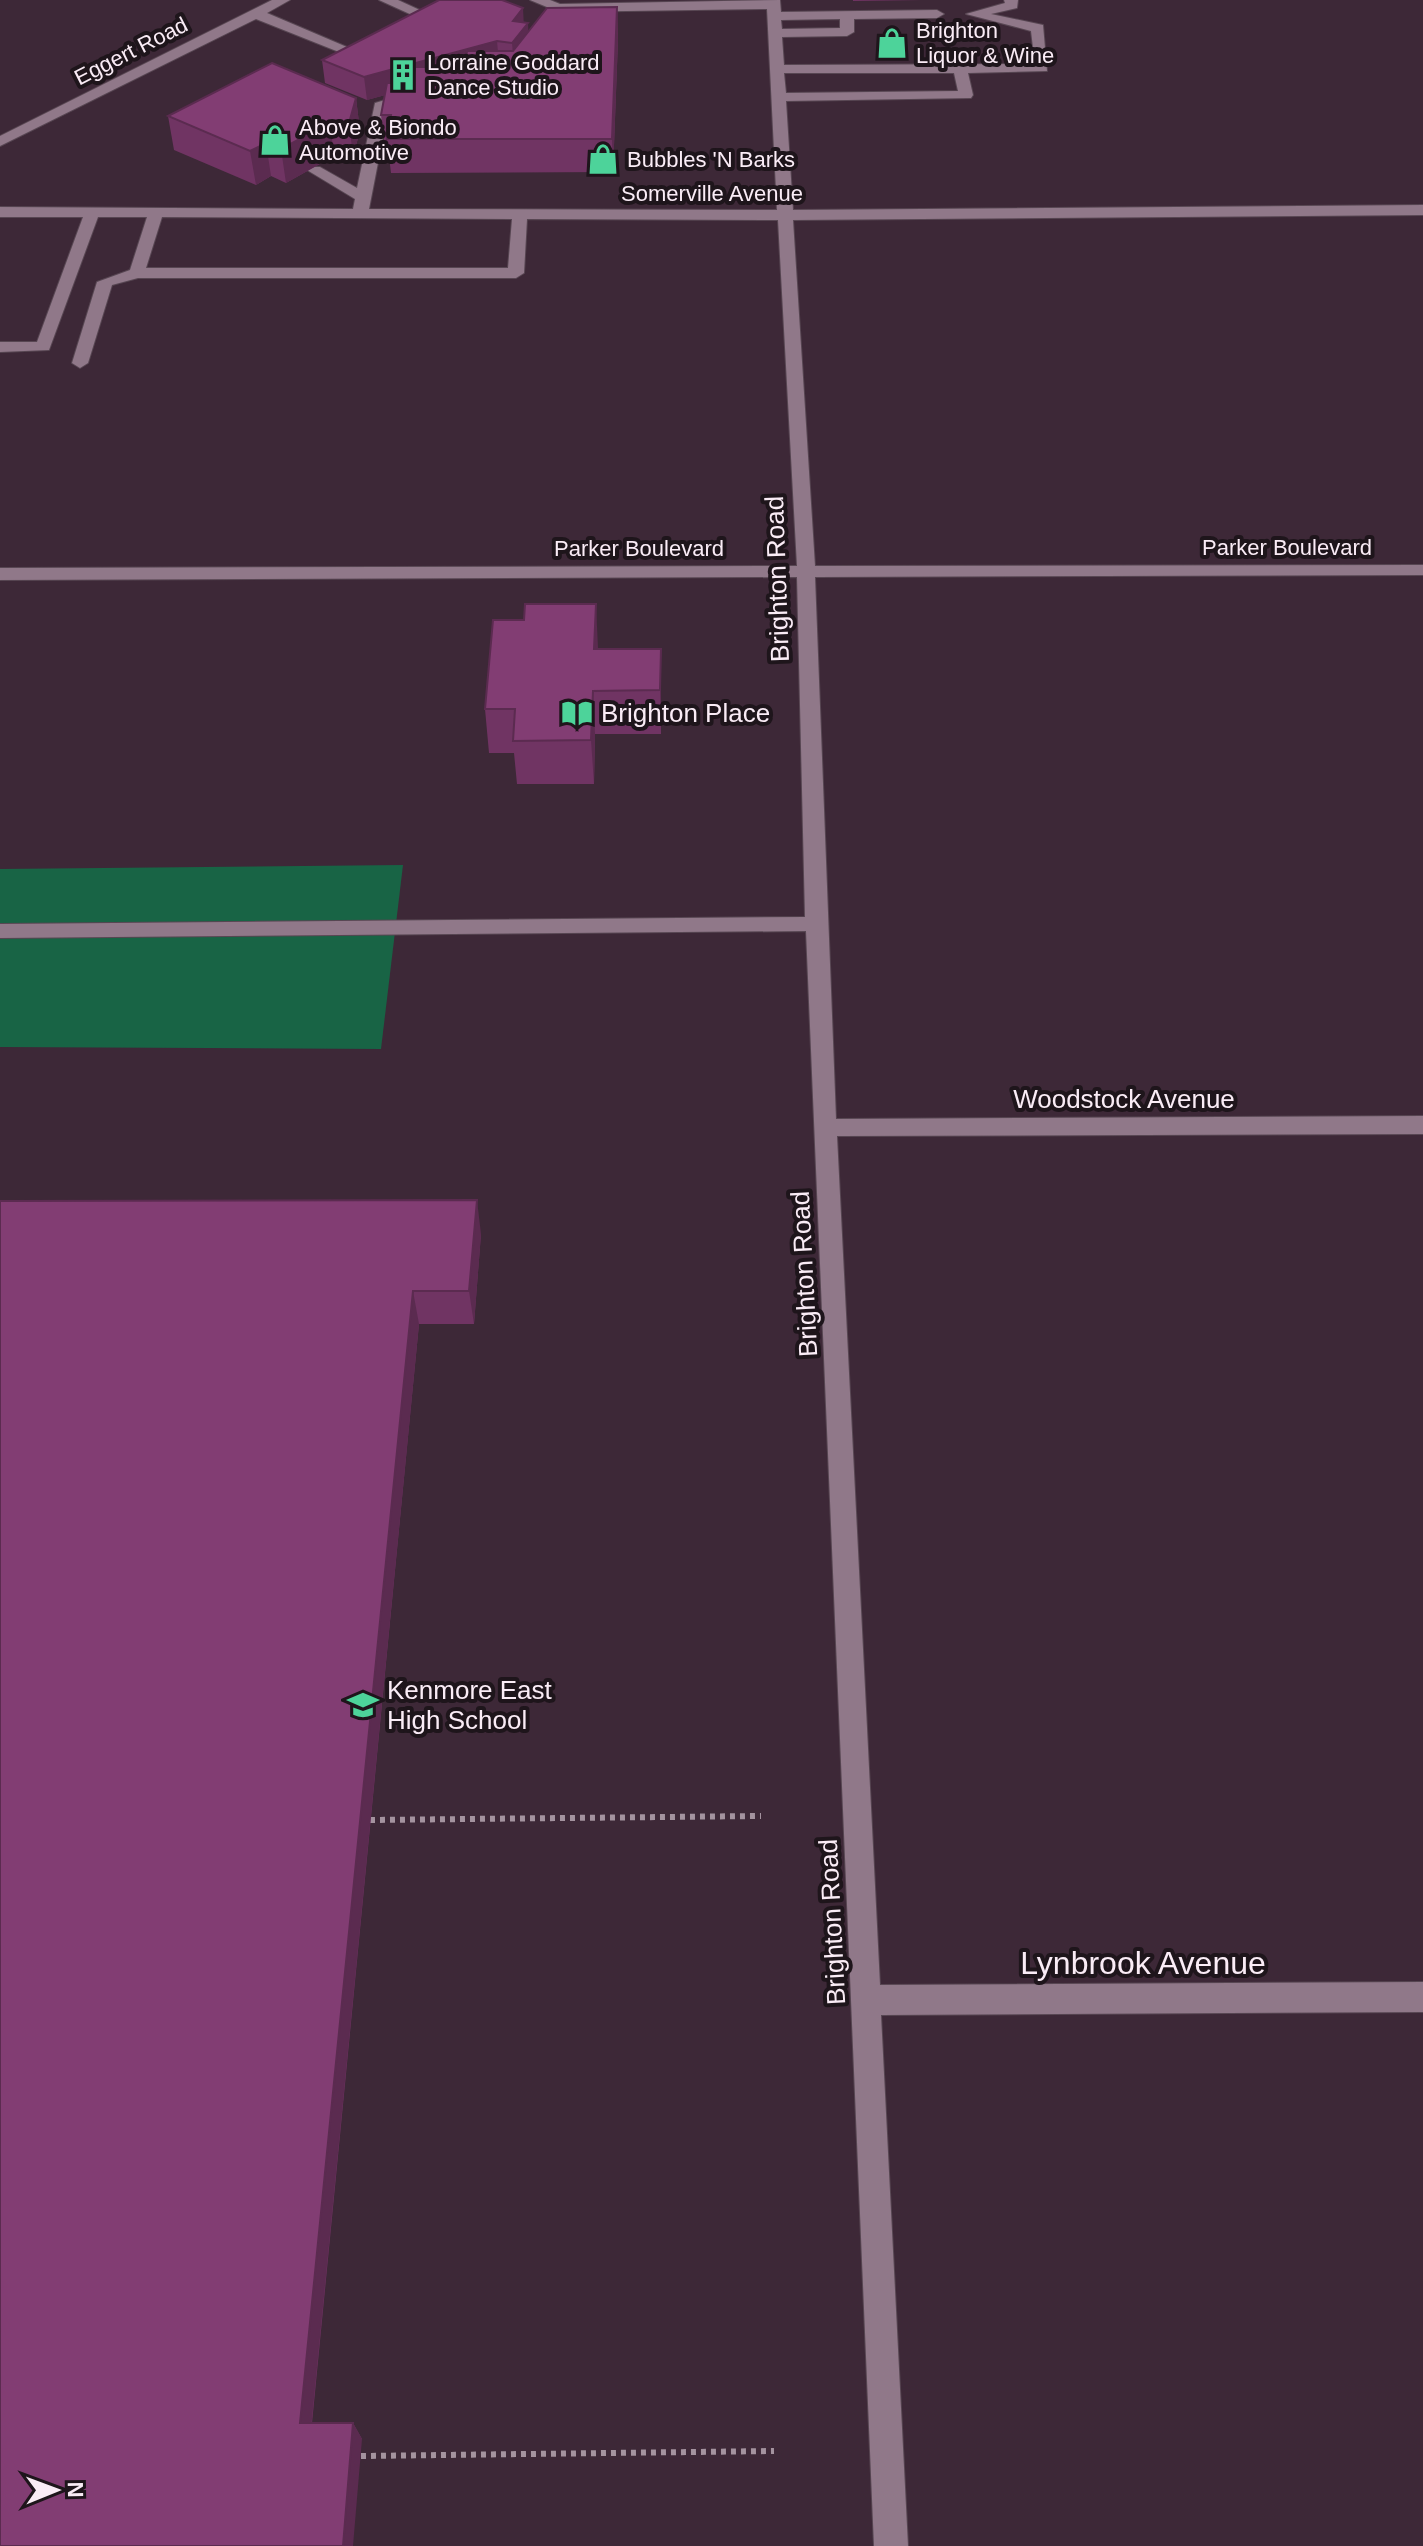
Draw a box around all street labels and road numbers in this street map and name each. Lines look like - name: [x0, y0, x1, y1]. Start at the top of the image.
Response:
- street label: Eggert Road: [70, 12, 192, 90]
- street label: Somerville Avenue: [621, 181, 803, 206]
- street label: Brighton Road: [759, 495, 795, 663]
- street label: Parker Boulevard: [1202, 535, 1372, 560]
- street label: Parker Boulevard: [554, 536, 724, 561]
- street label: Woodstock Avenue: [1013, 1084, 1235, 1114]
- street label: Brighton Road: [785, 1190, 823, 1358]
- street label: Brighton Road: [813, 1838, 851, 2006]
- street label: Lynbrook Avenue: [1020, 1945, 1266, 1981]

